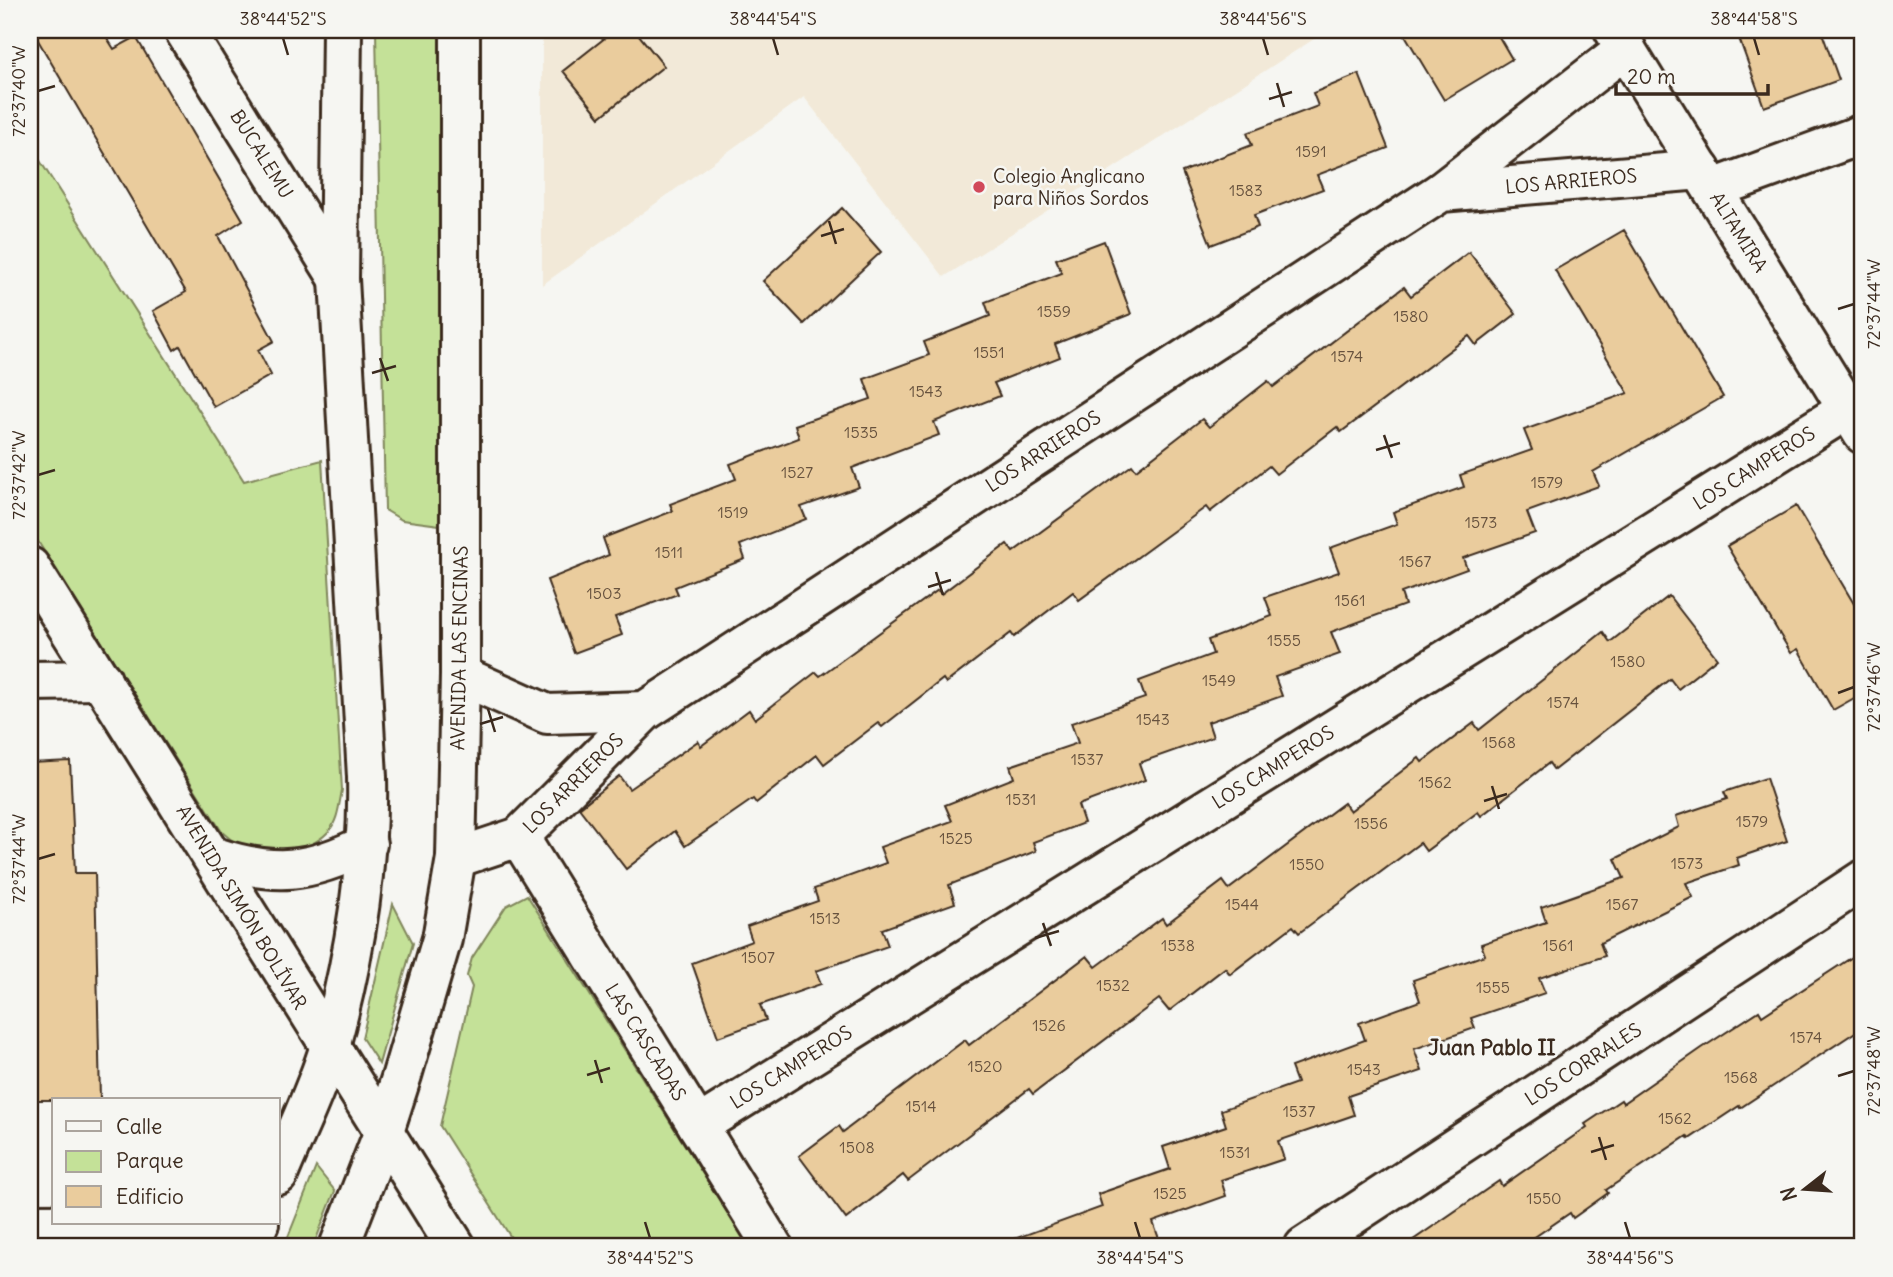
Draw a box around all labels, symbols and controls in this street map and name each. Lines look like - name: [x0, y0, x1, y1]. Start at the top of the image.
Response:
- text: 38°44'52"S: [240, 7, 326, 30]
- text: 38°44'54"S: [729, 7, 817, 30]
- text: 38°44'56"S: [1219, 7, 1307, 30]
- text: 38°44'58"S: [1710, 7, 1798, 30]
- text: 72°37'40"W: [7, 45, 30, 137]
- scale bar: [1616, 52, 1769, 96]
- text: 20 m: [1627, 63, 1676, 90]
- street label: BUCALEMU: [225, 105, 299, 203]
- house number: 1591: [1295, 141, 1327, 161]
- street label: LOS ARRIEROS: [1504, 163, 1638, 199]
- place label: Colegio Anglicano para Niños Sordos: [993, 164, 1149, 210]
- marker: Colegio Anglicano para Niños Sordos: [971, 179, 987, 195]
- house number: 1583: [1229, 180, 1263, 200]
- street label: ALTAMIRA: [1705, 187, 1773, 277]
- text: 72°37'44"W: [1862, 259, 1885, 349]
- house number: 1559: [1037, 301, 1071, 321]
- house number: 1580: [1393, 306, 1429, 326]
- house number: 1551: [973, 342, 1005, 362]
- house number: 1574: [1331, 346, 1363, 366]
- house number: 1543: [909, 381, 943, 401]
- street label: LOS ARRIEROS: [981, 405, 1105, 497]
- street label: LOS CAMPEROS: [1689, 421, 1819, 515]
- house number: 1535: [844, 422, 878, 442]
- text: 72°37'42"W: [7, 430, 30, 520]
- house number: 1527: [781, 462, 813, 482]
- house number: 1579: [1531, 472, 1563, 492]
- house number: 1519: [717, 502, 749, 522]
- house number: 1573: [1465, 512, 1497, 532]
- house number: 1511: [655, 542, 683, 562]
- street label: AVENIDA LAS ENCINAS: [445, 545, 473, 751]
- house number: 1567: [1399, 551, 1431, 571]
- house number: 1503: [586, 583, 622, 603]
- house number: 1561: [1334, 590, 1366, 610]
- house number: 1555: [1267, 630, 1301, 650]
- text: 72°37'46"W: [1862, 642, 1885, 732]
- house number: 1580: [1610, 651, 1646, 671]
- house number: 1549: [1202, 670, 1236, 690]
- house number: 1574: [1547, 692, 1579, 712]
- house number: 1543: [1136, 709, 1170, 729]
- street label: LOS CAMPEROS: [1208, 720, 1338, 814]
- street label: LOS ARRIEROS: [518, 728, 628, 838]
- house number: 1568: [1482, 732, 1516, 752]
- house number: 1537: [1071, 749, 1103, 769]
- house number: 1562: [1418, 772, 1452, 792]
- house number: 1531: [1006, 789, 1036, 809]
- street label: AVENIDA SIMÓN BOLÍVAR: [171, 800, 313, 1014]
- house number: 1579: [1736, 811, 1768, 831]
- house number: 1556: [1354, 813, 1388, 833]
- text: 72°37'44"W: [7, 814, 30, 904]
- house number: 1525: [939, 828, 973, 848]
- house number: 1573: [1671, 853, 1703, 873]
- house number: 1550: [1289, 854, 1325, 874]
- house number: 1544: [1225, 894, 1259, 914]
- house number: 1567: [1606, 894, 1638, 914]
- house number: 1513: [810, 908, 841, 928]
- house number: 1538: [1161, 935, 1195, 955]
- house number: 1561: [1542, 935, 1574, 955]
- house number: 1507: [741, 947, 775, 967]
- house number: 1532: [1096, 975, 1130, 995]
- house number: 1555: [1476, 977, 1510, 997]
- street label: LAS CASCADAS: [600, 979, 692, 1105]
- house number: 1526: [1032, 1015, 1066, 1035]
- street label: LOS CORRALES: [1520, 1017, 1646, 1111]
- street label: LOS CAMPEROS: [726, 1020, 856, 1114]
- text: 72°37'48"W: [1862, 1026, 1885, 1116]
- house number: 1574: [1790, 1027, 1822, 1047]
- district label: Juan Pablo II: [1428, 1034, 1556, 1061]
- house number: 1520: [968, 1056, 1002, 1076]
- house number: 1543: [1347, 1059, 1381, 1079]
- house number: 1568: [1724, 1067, 1758, 1087]
- house number: 1514: [905, 1096, 937, 1116]
- legend: [52, 1098, 280, 1224]
- house number: 1537: [1283, 1101, 1315, 1121]
- house number: 1562: [1658, 1108, 1692, 1128]
- text: Calle: [116, 1113, 162, 1140]
- house number: 1508: [839, 1137, 875, 1157]
- house number: 1531: [1220, 1142, 1250, 1162]
- text: Parque: [116, 1147, 184, 1174]
- north arrow: [1770, 1154, 1840, 1224]
- text: Edificio: [116, 1183, 184, 1210]
- house number: 1525: [1153, 1183, 1187, 1203]
- text: N: [1775, 1184, 1802, 1204]
- house number: 1550: [1526, 1188, 1562, 1208]
- text: 38°44'52"S: [607, 1246, 693, 1269]
- text: 38°44'54"S: [1096, 1246, 1184, 1269]
- text: 38°44'56"S: [1586, 1246, 1674, 1269]

